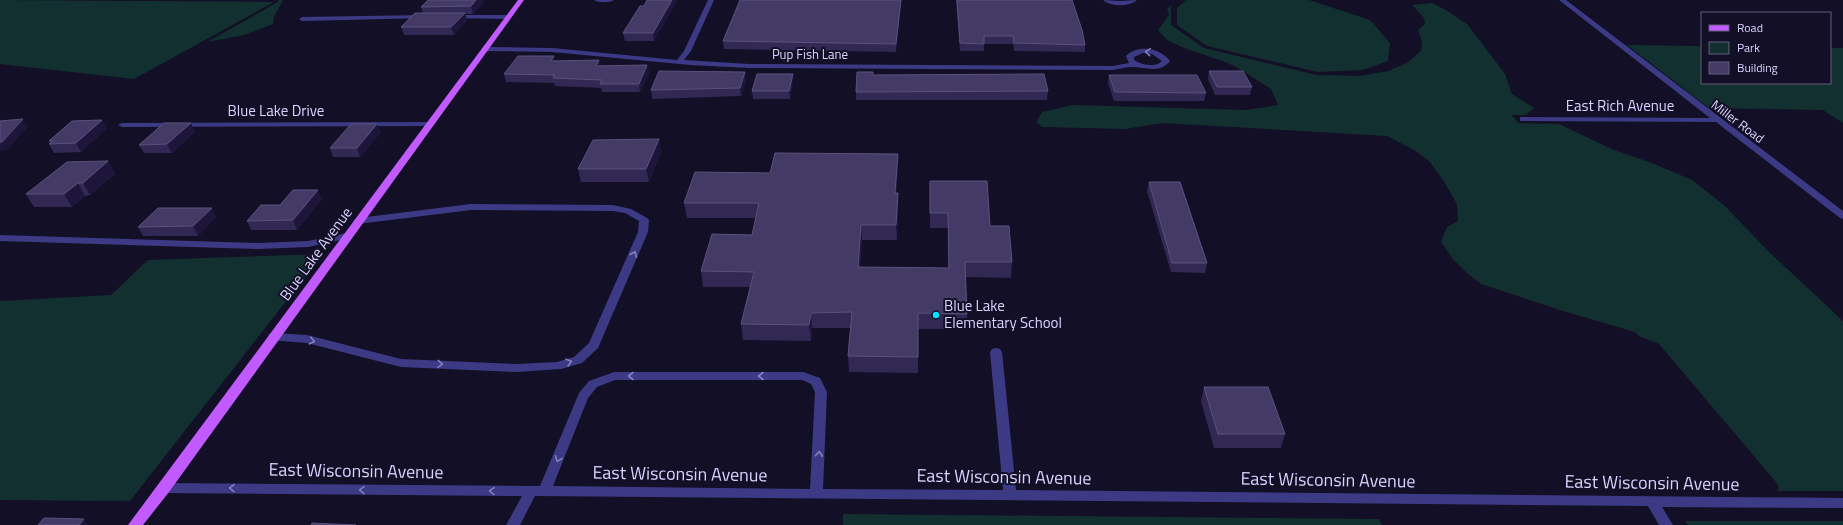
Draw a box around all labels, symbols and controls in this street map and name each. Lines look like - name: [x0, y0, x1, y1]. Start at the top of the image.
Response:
- legend: [1701, 12, 1831, 84]
- text: Road: [1737, 18, 1763, 37]
- text: Park: [1737, 38, 1760, 57]
- street label: Pup Fish Lane: [772, 44, 848, 64]
- one-way arrow: [1145, 48, 1151, 57]
- text: Building: [1737, 58, 1778, 77]
- street label: East Rich Avenue: [1566, 94, 1674, 117]
- street label: Miller Road: [1707, 94, 1769, 148]
- street label: Blue Lake Drive: [228, 99, 324, 122]
- street label: Blue Lake Avenue: [274, 202, 358, 305]
- one-way arrow: [629, 251, 637, 258]
- place label: Blue Lake Elementary School: [944, 294, 1062, 334]
- marker: Blue Lake Elementary School: [931, 310, 941, 320]
- one-way arrow: [308, 336, 315, 345]
- one-way arrow: [565, 358, 572, 367]
- one-way arrow: [437, 360, 443, 369]
- one-way arrow: [628, 372, 634, 380]
- one-way arrow: [758, 372, 764, 380]
- one-way arrow: [814, 451, 823, 457]
- street label: East Wisconsin Avenue: [268, 455, 444, 486]
- one-way arrow: [555, 455, 563, 463]
- street label: East Wisconsin Avenue: [592, 458, 768, 489]
- street label: East Wisconsin Avenue: [916, 461, 1092, 492]
- street label: East Wisconsin Avenue: [1240, 464, 1416, 495]
- street label: East Wisconsin Avenue: [1564, 467, 1740, 498]
- one-way arrow: [229, 484, 235, 492]
- one-way arrow: [359, 485, 365, 494]
- one-way arrow: [489, 487, 495, 495]

